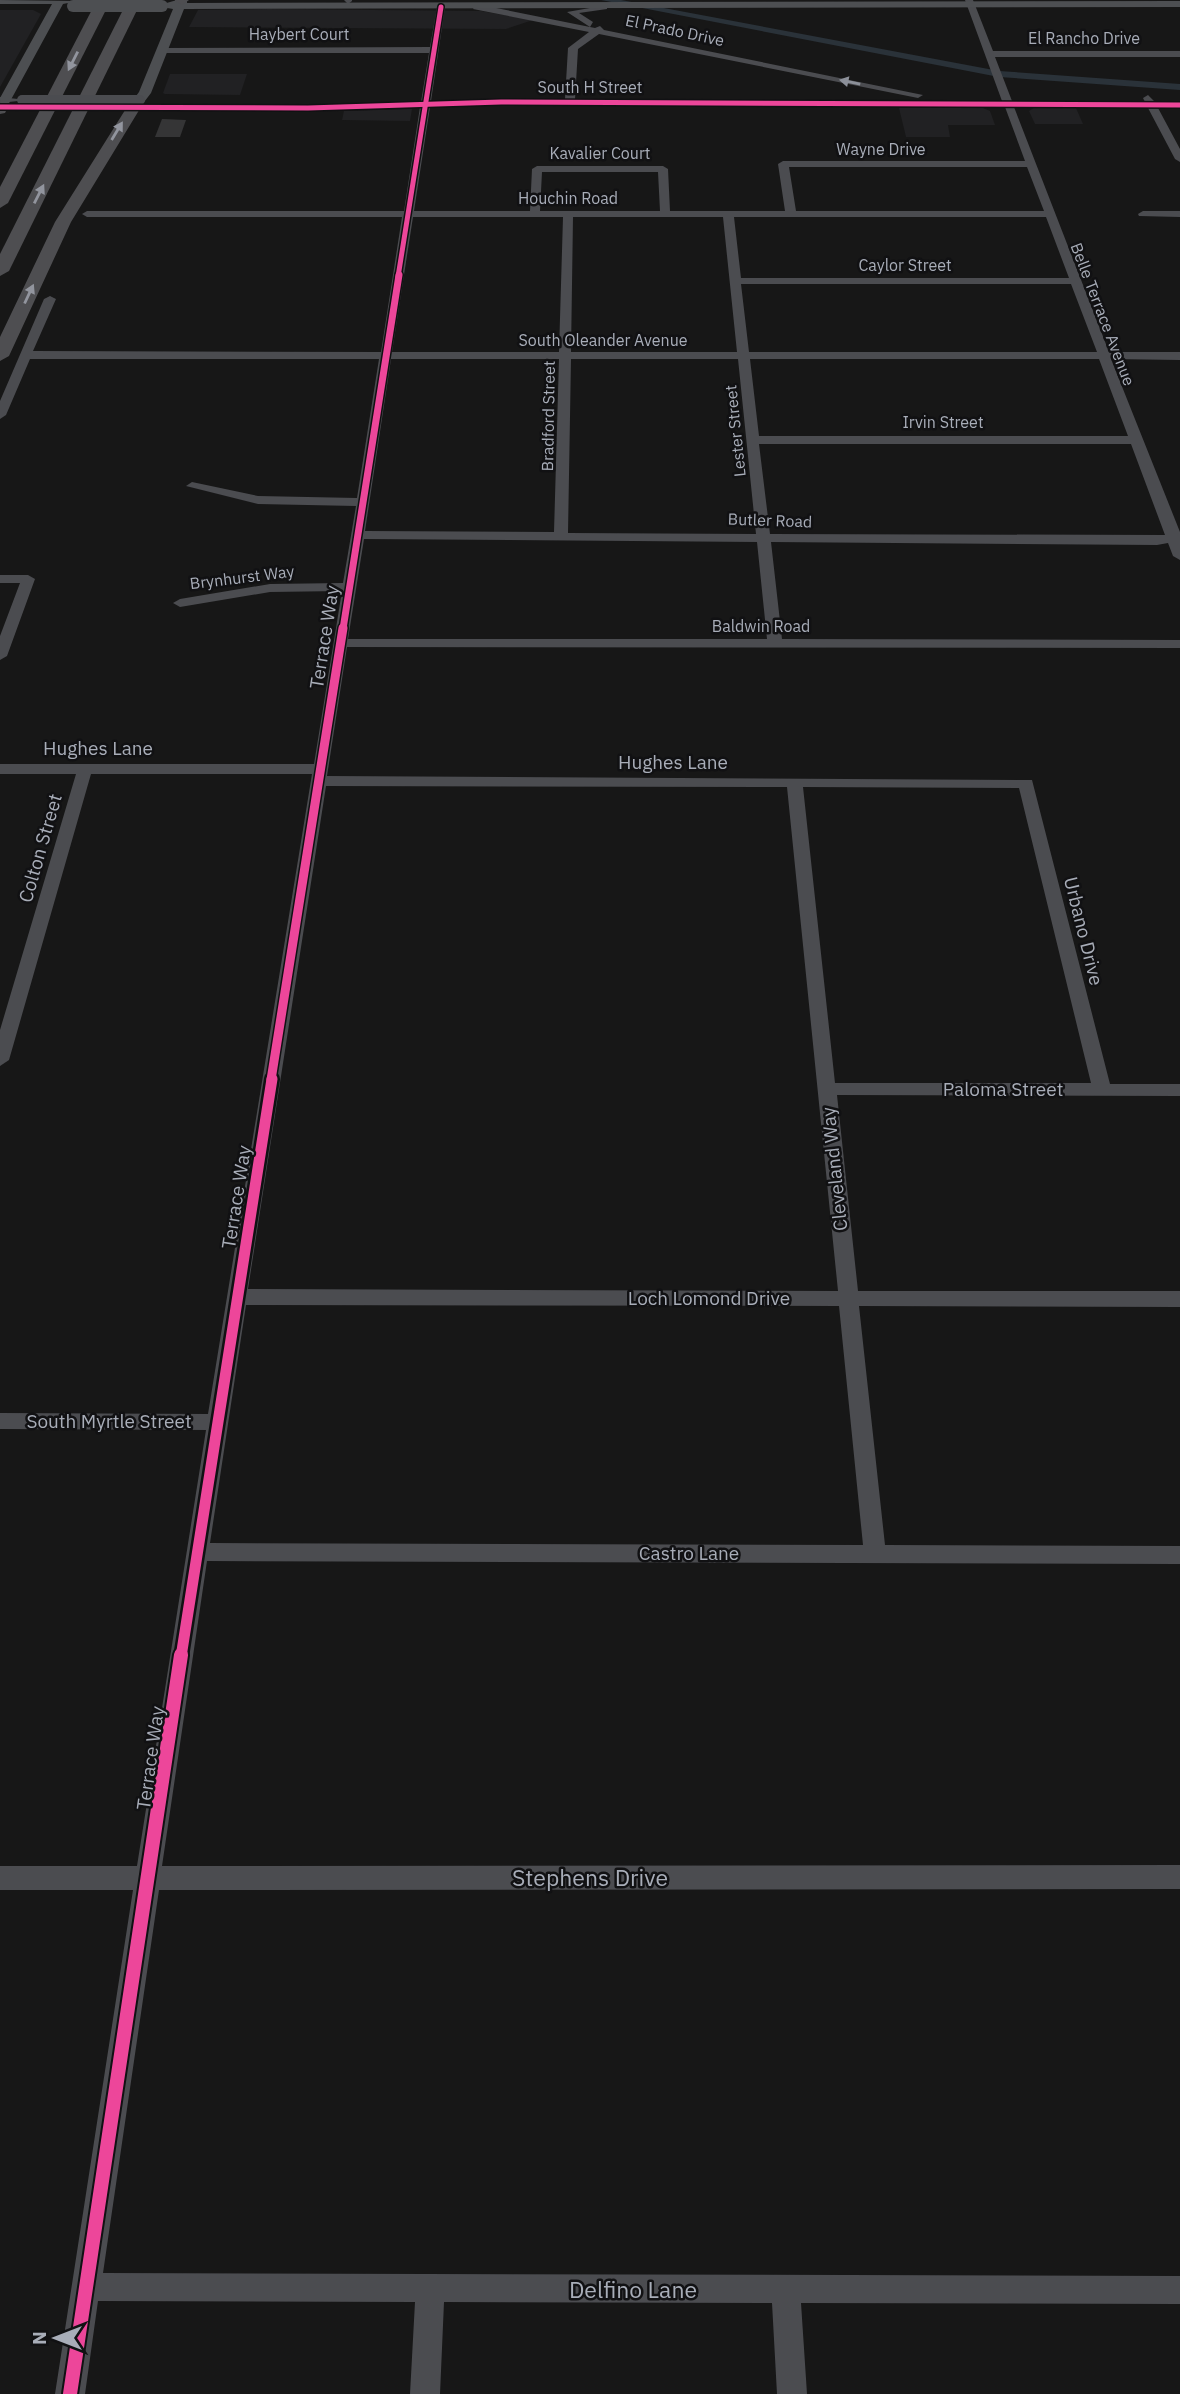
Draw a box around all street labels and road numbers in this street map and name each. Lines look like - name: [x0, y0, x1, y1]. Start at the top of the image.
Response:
- street label: El Prado Drive: [624, 10, 726, 50]
- street label: Haybert Court: [249, 24, 349, 44]
- street label: El Rancho Drive: [1028, 28, 1140, 48]
- street label: South H Street: [538, 77, 642, 97]
- street label: Wayne Drive: [836, 139, 926, 159]
- street label: Kavalier Court: [550, 143, 650, 163]
- street label: Houchin Road: [518, 188, 618, 208]
- street label: Belle Terrace Avenue: [1067, 240, 1140, 388]
- street label: Caylor Street: [858, 255, 952, 275]
- street label: South Oleander Avenue: [518, 330, 688, 350]
- street label: Bradford Street: [537, 360, 559, 472]
- street label: Lester Street: [720, 384, 750, 478]
- street label: Irvin Street: [902, 412, 984, 432]
- street label: Butler Road: [727, 509, 813, 531]
- street label: Brynhurst Way: [189, 561, 295, 593]
- street label: Terrace Way: [304, 583, 344, 691]
- street label: Baldwin Road: [712, 616, 810, 636]
- street label: Hughes Lane: [43, 736, 153, 760]
- street label: Hughes Lane: [618, 750, 728, 774]
- street label: Colton Street: [13, 791, 67, 905]
- street label: Urbano Drive: [1059, 874, 1109, 988]
- street label: Paloma Street: [943, 1077, 1063, 1101]
- street label: Cleveland Way: [815, 1105, 852, 1232]
- street label: Terrace Way: [216, 1143, 256, 1251]
- street label: Loch Lomond Drive: [628, 1286, 790, 1310]
- street label: South Myrtle Street: [26, 1409, 192, 1433]
- street label: Castro Lane: [639, 1541, 739, 1565]
- street label: Terrace Way: [131, 1704, 169, 1812]
- street label: Stephens Drive: [512, 1862, 668, 1892]
- street label: Delfino Lane: [569, 2274, 697, 2304]

